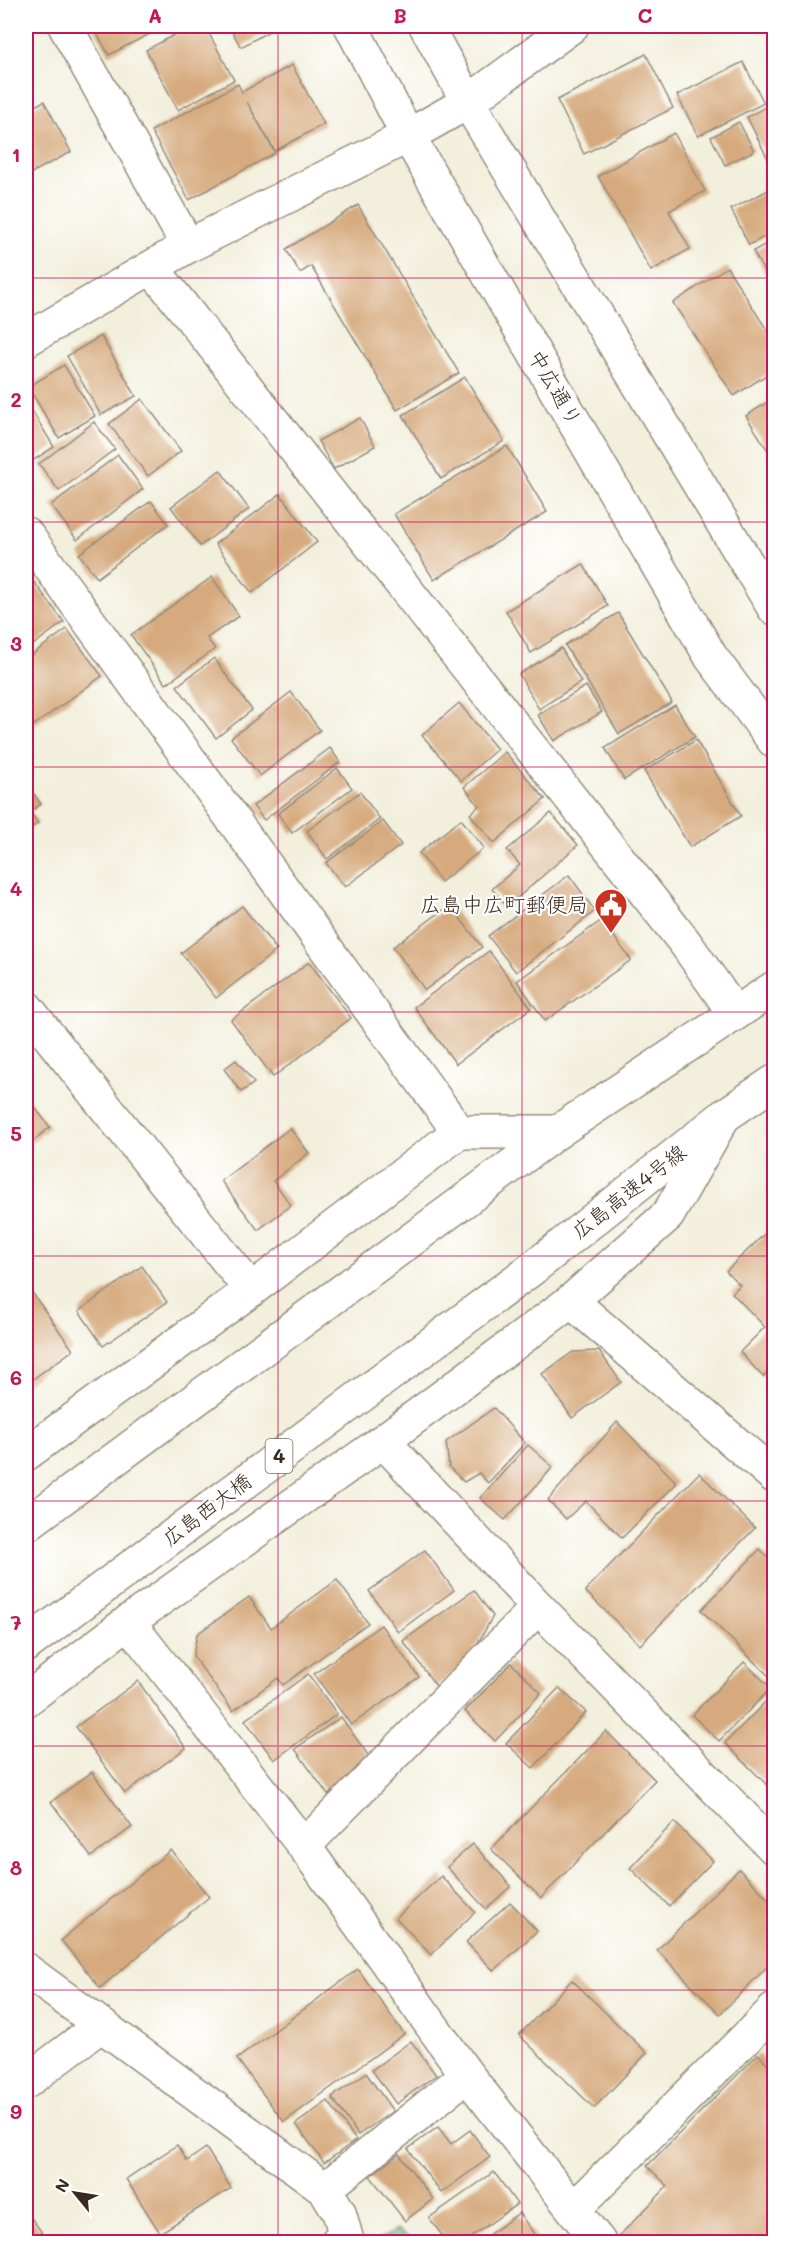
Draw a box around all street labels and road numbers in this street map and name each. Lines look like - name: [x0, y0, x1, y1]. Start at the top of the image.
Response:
- street label: 中広通り: [524, 344, 589, 430]
- street label: 広島高速4号線: [565, 1138, 691, 1244]
- road number: 4: [266, 1439, 292, 1473]
- street label: 広島西大橋: [156, 1466, 256, 1551]

